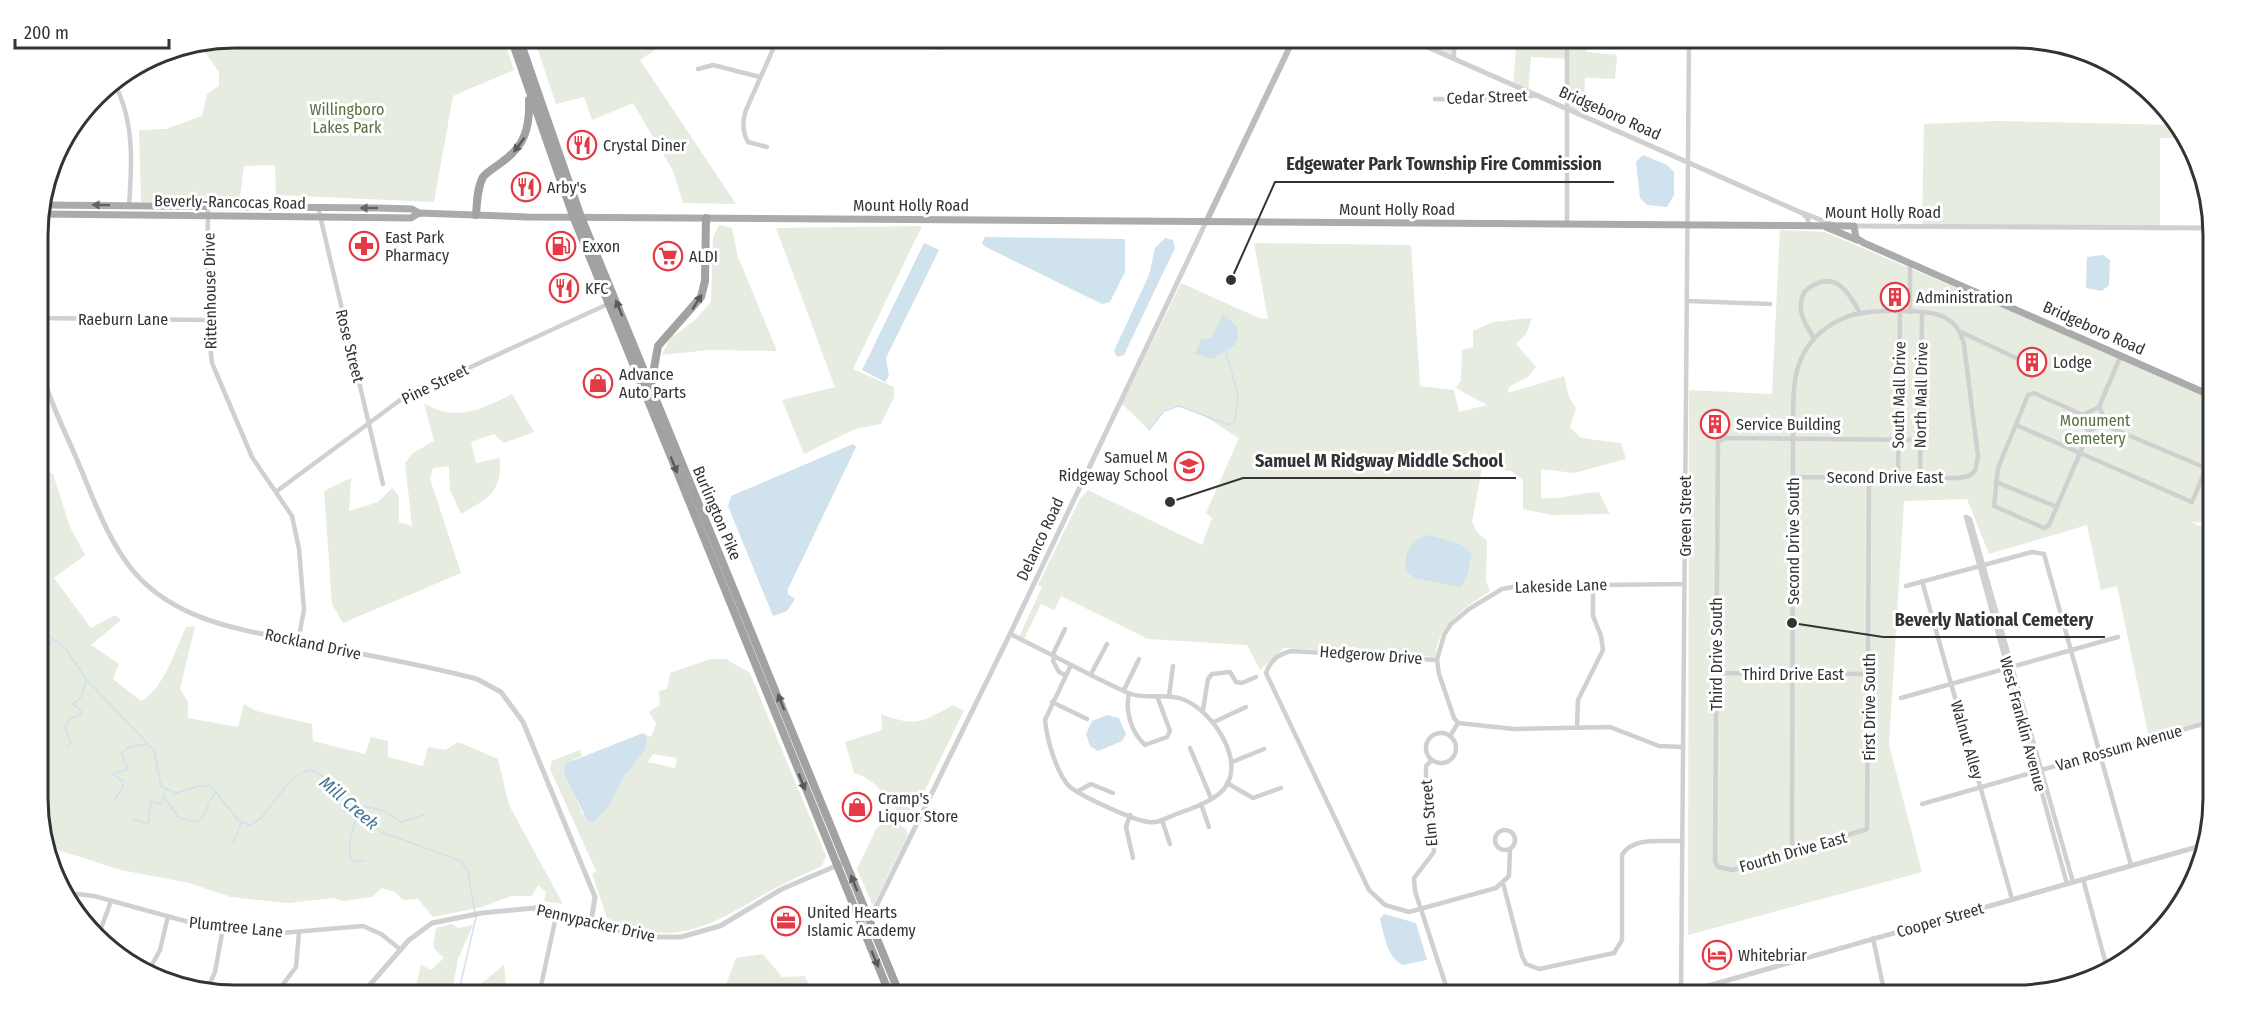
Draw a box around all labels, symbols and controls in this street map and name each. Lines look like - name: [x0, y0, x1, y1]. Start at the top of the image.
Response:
- scale bar: [15, 12, 170, 50]
- text: 200 m: [24, 22, 69, 44]
- street label: Bridgeboro Road: [1556, 82, 1664, 144]
- street label: Cedar Street: [1446, 86, 1528, 108]
- park label: Willingboro Lakes Park: [310, 100, 384, 137]
- restaurant icon: Crystal Diner: [566, 129, 598, 161]
- place label: Crystal Diner: [603, 136, 687, 155]
- one-way arrow: [512, 137, 525, 153]
- callout: Edgewater Park Township Fire Commission: [1275, 146, 1614, 182]
- text: Edgewater Park Township Fire Commission: [1286, 153, 1602, 175]
- restaurant icon: Arby's: [510, 171, 542, 203]
- place label: Arby's: [547, 178, 587, 197]
- street label: Beverly-Rancocas Road: [154, 191, 306, 213]
- street label: Mount Holly Road: [853, 196, 969, 215]
- one-way arrow: [91, 200, 110, 210]
- street label: Mount Holly Road: [1339, 200, 1455, 219]
- one-way arrow: [360, 203, 379, 213]
- street label: Mount Holly Road: [1825, 203, 1941, 222]
- place label: East Park Pharmacy: [385, 228, 450, 265]
- pharmacy icon: East Park Pharmacy: [348, 230, 380, 262]
- fuel station icon: Exxon: [545, 230, 577, 262]
- street label: Rittenhouse Drive: [199, 232, 221, 350]
- place label: Exxon: [582, 237, 620, 256]
- supermarket icon: ALDI: [652, 240, 684, 272]
- place label: ALDI: [689, 247, 718, 266]
- restaurant icon: KFC: [548, 272, 580, 304]
- place label: KFC: [585, 279, 608, 298]
- building icon: Administration: [1879, 281, 1911, 313]
- place label: Administration: [1916, 288, 2013, 307]
- one-way arrow: [691, 294, 702, 310]
- street label: Bridgeboro Road: [2040, 297, 2148, 359]
- one-way arrow: [614, 299, 623, 317]
- street label: Rose Street: [332, 307, 368, 385]
- street label: Raeburn Lane: [78, 310, 168, 329]
- street label: South Mall Drive: [1889, 341, 1909, 449]
- street label: North Mall Drive: [1911, 342, 1931, 448]
- building icon: Lodge: [2016, 346, 2048, 378]
- place label: Lodge: [2053, 353, 2092, 372]
- street label: Pine Street: [399, 359, 472, 408]
- place label: Advance Auto Parts: [619, 365, 686, 402]
- shop icon: Advance Auto Parts: [582, 367, 614, 399]
- building icon: Service Building: [1699, 408, 1731, 440]
- park label: Monument Cemetery: [2060, 411, 2131, 448]
- place label: Service Building: [1736, 415, 1841, 434]
- callout: Samuel M Ridgway Middle School: [1243, 442, 1516, 478]
- place label: Samuel M Ridgeway School: [1058, 448, 1168, 485]
- school or university icon: Samuel M Ridgeway School: [1173, 450, 1205, 482]
- text: Samuel M Ridgway Middle School: [1255, 450, 1503, 472]
- one-way arrow: [670, 456, 679, 474]
- street label: Burlington Pike: [689, 463, 745, 563]
- street label: Second Drive East: [1827, 468, 1944, 487]
- street label: Green Street: [1676, 474, 1695, 557]
- street label: Second Drive South: [1784, 477, 1803, 605]
- street label: Delanco Road: [1012, 494, 1068, 584]
- street label: Lakeside Lane: [1515, 575, 1608, 597]
- street label: Third Drive South: [1707, 597, 1726, 711]
- callout: Beverly National Cemetery: [1883, 601, 2105, 637]
- text: Beverly National Cemetery: [1895, 609, 2094, 631]
- street label: Rockland Drive: [263, 625, 363, 663]
- street label: Hedgerow Drive: [1319, 642, 1423, 668]
- street label: First Drive South: [1860, 653, 1879, 761]
- street label: West Franklin Avenue: [1996, 654, 2050, 794]
- street label: Third Drive East: [1742, 665, 1845, 684]
- one-way arrow: [776, 693, 785, 711]
- street label: Walnut Alley: [1947, 698, 1988, 782]
- street label: Van Rossum Avenue: [2054, 721, 2184, 775]
- water label: Mill Creek: [315, 771, 383, 835]
- one-way arrow: [798, 773, 807, 791]
- street label: Elm Street: [1417, 778, 1441, 847]
- place label: Cramp's Liquor Store: [878, 789, 958, 826]
- shop icon: Cramp's Liquor Store: [841, 791, 873, 823]
- street label: Fourth Drive East: [1737, 827, 1850, 876]
- one-way arrow: [849, 874, 858, 892]
- street label: Cooper Street: [1894, 898, 1986, 942]
- street label: Pennypacker Drive: [535, 900, 657, 946]
- place label: United Hearts Islamic Academy: [807, 903, 917, 940]
- office icon: United Hearts Islamic Academy: [770, 905, 802, 937]
- street label: Plumtree Lane: [188, 913, 284, 941]
- hotel icon: Whitebriar: [1701, 939, 1733, 971]
- place label: Whitebriar: [1738, 946, 1807, 965]
- one-way arrow: [870, 950, 880, 968]

